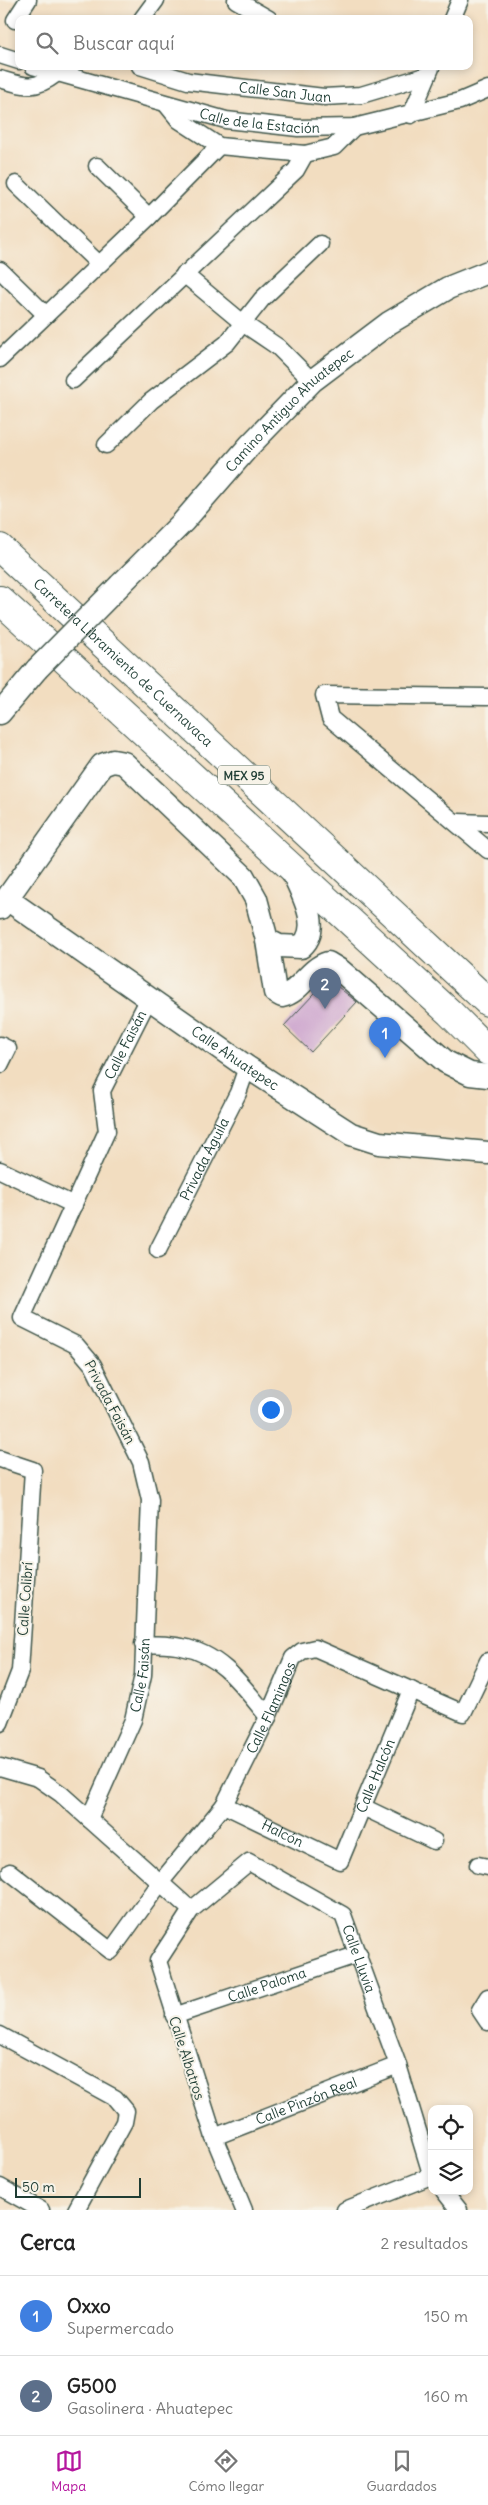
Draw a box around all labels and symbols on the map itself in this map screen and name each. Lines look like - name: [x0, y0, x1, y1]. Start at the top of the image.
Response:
- street label: Calle San Juan: [238, 78, 332, 106]
- street label: Calle de la Estación: [197, 104, 320, 137]
- street label: Camino Antiguo Ahuatepec: [222, 344, 357, 476]
- street label: Carretera Libramiento de Cuernavaca: [29, 574, 217, 750]
- road number: MEX 95: [218, 766, 270, 784]
- pin: 2: [309, 968, 341, 1009]
- street label: Calle Faisán: [100, 1007, 150, 1082]
- pin: 1: [369, 1017, 401, 1058]
- street label: Calle Ahuatepec: [188, 1022, 282, 1094]
- street label: Privada Águila: [176, 1115, 233, 1204]
- street label: Privada Faisán: [80, 1357, 140, 1447]
- your location: [258, 1397, 284, 1423]
- street label: Calle Colibrí: [13, 1561, 37, 1637]
- street label: Calle Faisán: [126, 1638, 153, 1714]
- street label: Calle Flamingos: [242, 1659, 299, 1757]
- street label: Calle Halcón: [352, 1736, 399, 1816]
- street label: Halcón: [259, 1816, 306, 1851]
- street label: Calle Lluvia: [338, 1922, 380, 1995]
- street label: Calle Paloma: [225, 1963, 308, 2006]
- street label: Calle Albatros: [165, 2014, 209, 2102]
- street label: Calle Pinzón Real: [253, 2073, 359, 2129]
- scale bar: [15, 2175, 141, 2198]

